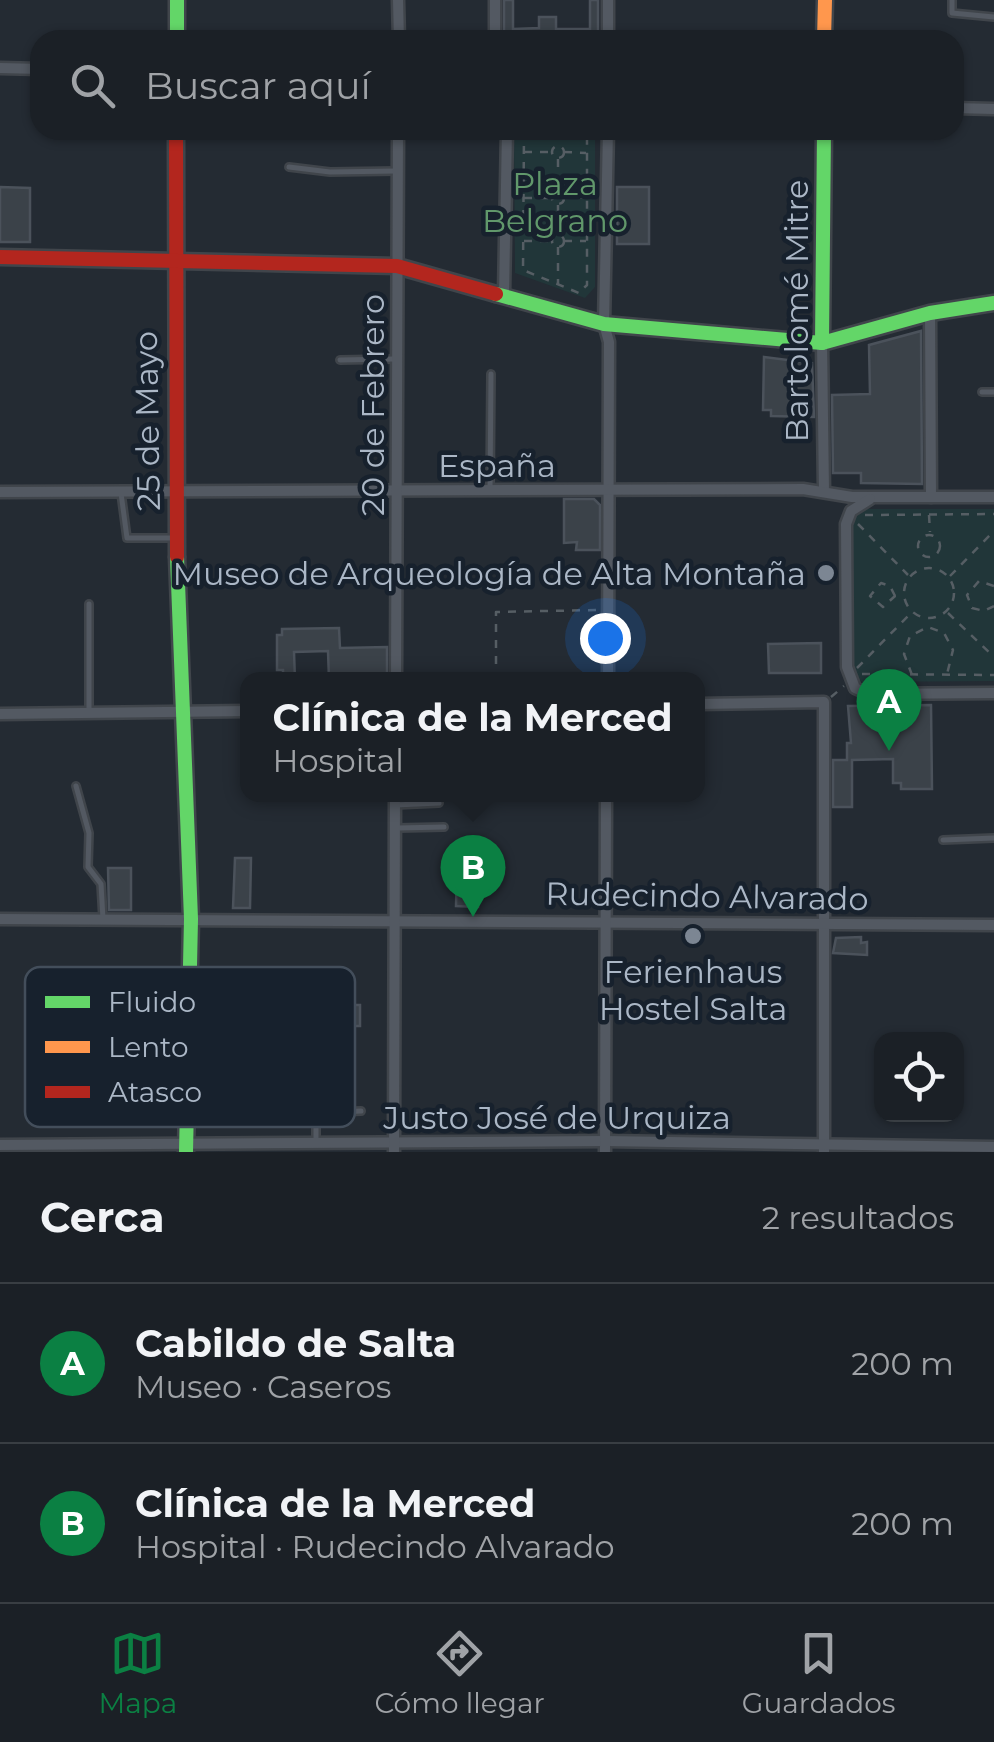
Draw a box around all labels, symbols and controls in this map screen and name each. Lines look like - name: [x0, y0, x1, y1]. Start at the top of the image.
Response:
- search box: [30, 30, 964, 140]
- icon: search: [65, 58, 120, 113]
- text: Buscar aquí: [145, 62, 371, 109]
- park label: Plaza Belgrano: [482, 164, 628, 240]
- street label: Bartolomé Mitre: [777, 180, 816, 442]
- street label: 20 de Febrero: [353, 294, 392, 516]
- street label: 25 de Mayo: [126, 331, 168, 511]
- street label: España: [438, 446, 556, 485]
- place label: Museo de Arqueología de Alta Montaña: [172, 554, 806, 593]
- marker: Museo de Arqueología de Alta Montaña: [815, 562, 837, 584]
- your location: [580, 613, 631, 664]
- pin: A: [856, 668, 922, 751]
- popup: [240, 672, 705, 802]
- text: Clínica de la Merced: [272, 694, 673, 741]
- text: Hospital: [272, 741, 404, 780]
- pin: B: [440, 834, 506, 917]
- street label: Rudecindo Alvarado: [545, 874, 869, 918]
- marker: Ferienhaus Hostel Salta: [682, 925, 704, 947]
- place label: Ferienhaus Hostel Salta: [599, 952, 787, 1028]
- legend: [25, 967, 355, 1127]
- text: Fluido: [108, 985, 196, 1019]
- text: Lento: [108, 1030, 189, 1064]
- map controls: [874, 1032, 964, 1122]
- button: locate: [874, 1032, 964, 1122]
- text: Atasco: [108, 1075, 202, 1109]
- street label: Justo José de Urquiza: [382, 1098, 731, 1137]
- text: Cerca: [40, 1191, 165, 1243]
- text: 2 resultados: [762, 1198, 954, 1237]
- text: Cabildo de Salta: [135, 1320, 456, 1367]
- text: A: [60, 1344, 85, 1383]
- text: 200 m: [851, 1344, 954, 1383]
- text: Museo · Caseros: [135, 1367, 391, 1406]
- text: Clínica de la Merced: [135, 1480, 535, 1527]
- text: B: [60, 1504, 85, 1543]
- text: 200 m: [851, 1504, 954, 1543]
- text: Hospital · Rudecindo Alvarado: [135, 1527, 615, 1566]
- tab: Mapa: [99, 1626, 177, 1720]
- tab: Cómo llegar: [374, 1626, 545, 1720]
- tab: Guardados: [742, 1626, 895, 1720]

